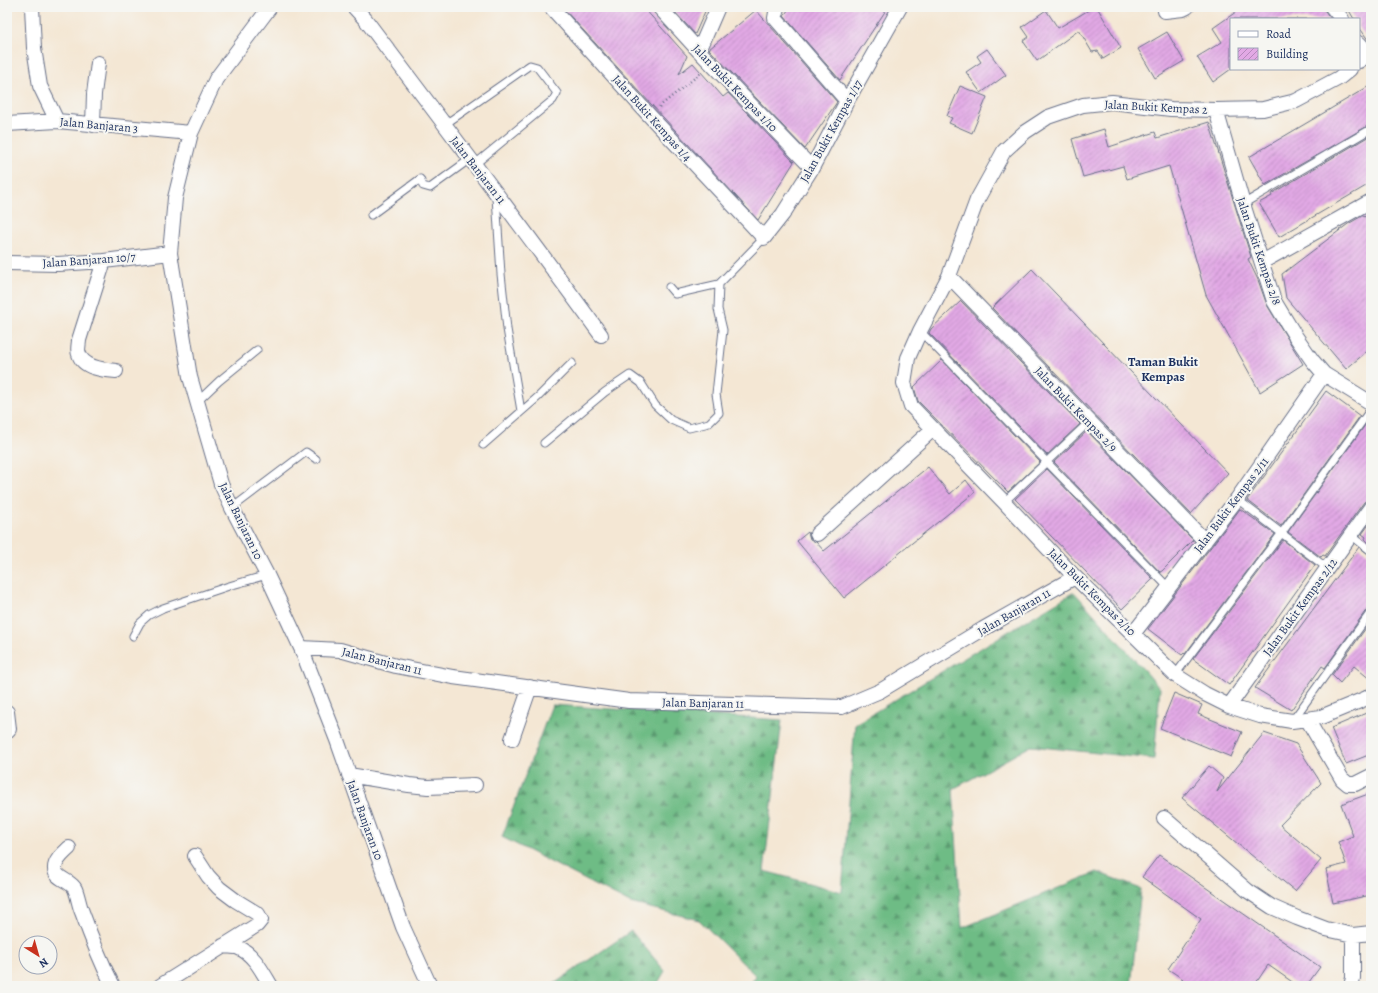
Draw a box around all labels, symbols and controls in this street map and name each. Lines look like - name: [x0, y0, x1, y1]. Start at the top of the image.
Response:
- legend: [1230, 18, 1360, 70]
- text: Road: [1266, 26, 1292, 42]
- street label: Jalan Bukit Kempas 1/10: [689, 41, 781, 135]
- text: Building: [1266, 46, 1308, 62]
- street label: Jalan Bukit Kempas 1/4: [609, 71, 695, 165]
- street label: Jalan Bukit Kempas 1/17: [796, 76, 866, 185]
- street label: Jalan Bukit Kempas 2: [1104, 96, 1208, 118]
- street label: Jalan Banjaran 3: [59, 114, 139, 136]
- street label: Jalan Banjaran 11: [447, 133, 509, 207]
- street label: Jalan Bukit Kempas 2/8: [1233, 195, 1285, 307]
- street label: Jalan Banjaran 10/7: [42, 249, 137, 271]
- district label: Taman Bukit Kempas: [1128, 353, 1199, 385]
- street label: Jalan Bukit Kempas 2/9: [1031, 363, 1121, 455]
- street label: Jalan Bukit Kempas 2/11: [1190, 454, 1272, 556]
- street label: Jalan Banjaran 10: [215, 480, 267, 562]
- street label: Jalan Bukit Kempas 2/10: [1045, 545, 1139, 639]
- street label: Jalan Bukit Kempas 2/12: [1259, 555, 1341, 659]
- street label: Jalan Banjaran 11: [975, 585, 1053, 639]
- street label: Jalan Banjaran 11: [340, 643, 424, 679]
- street label: Jalan Banjaran 11: [662, 694, 744, 712]
- street label: Jalan Banjaran 10: [343, 778, 387, 862]
- north arrow: [18, 935, 58, 975]
- text: N: [36, 954, 51, 971]

